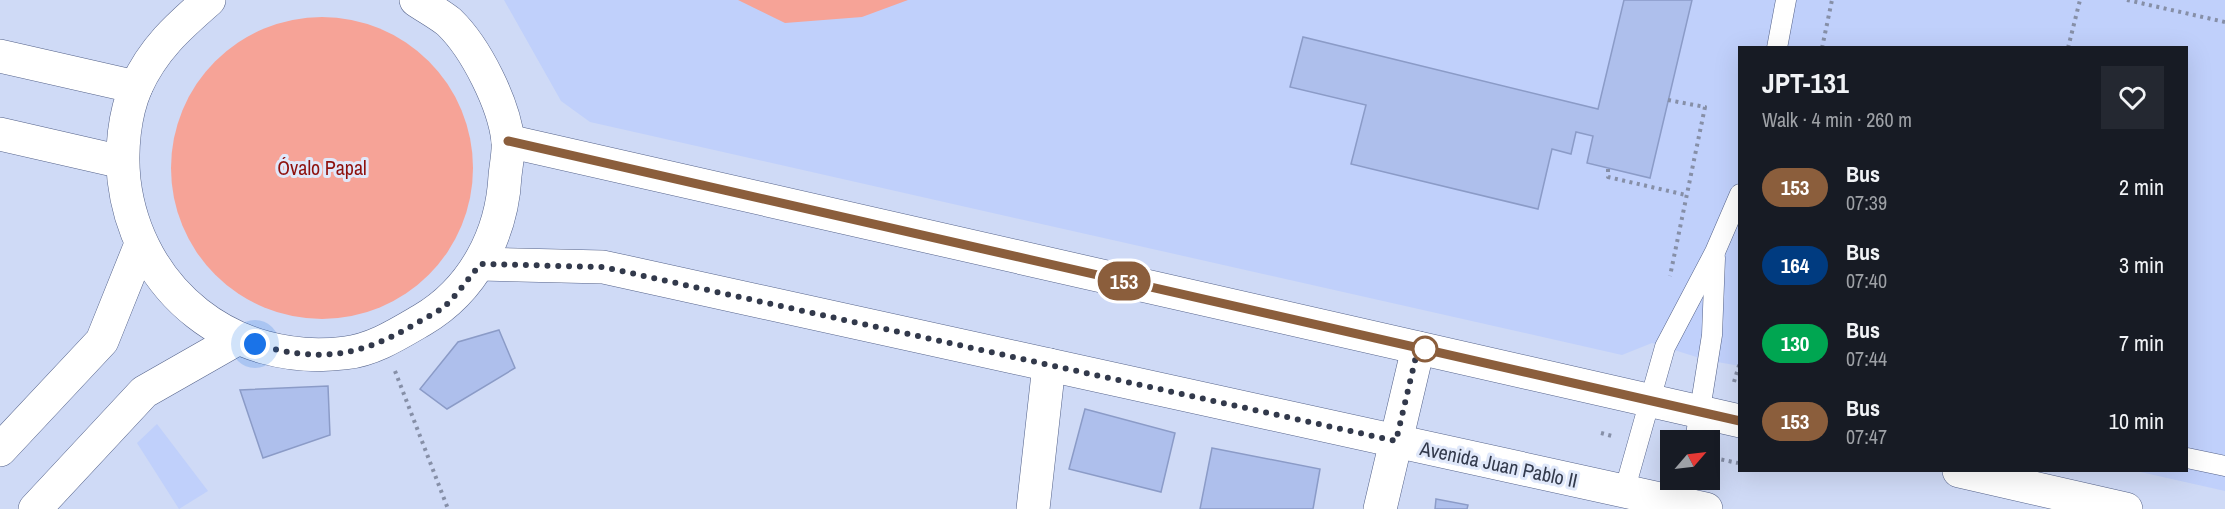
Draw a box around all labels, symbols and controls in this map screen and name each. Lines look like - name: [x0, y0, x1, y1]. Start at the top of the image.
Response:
- text: JPT-131: [1762, 64, 1849, 102]
- button: heart: [2101, 66, 2164, 129]
- text: Walk · 4 min · 260 m: [1762, 106, 1912, 133]
- park label: Óvalo Papal: [277, 154, 367, 181]
- text: Bus: [1846, 159, 1880, 189]
- text: 2 min: [2119, 172, 2164, 202]
- text: 153: [1781, 173, 1809, 202]
- text: 07:39: [1846, 189, 1887, 216]
- text: Bus: [1846, 237, 1880, 267]
- text: 3 min: [2119, 250, 2164, 280]
- text: 164: [1781, 251, 1809, 280]
- line badge: 153: [1090, 262, 1158, 300]
- text: 153: [1110, 267, 1138, 296]
- text: 07:40: [1846, 267, 1887, 294]
- text: Bus: [1846, 315, 1880, 345]
- text: 7 min: [2119, 328, 2164, 358]
- your location: [240, 329, 270, 359]
- text: 130: [1781, 329, 1809, 358]
- unlabelled marker: [1412, 336, 1438, 362]
- text: 07:44: [1846, 345, 1887, 372]
- text: Bus: [1846, 393, 1880, 423]
- text: 10 min: [2109, 406, 2164, 436]
- text: 153: [1781, 407, 1809, 436]
- text: 07:47: [1846, 423, 1887, 450]
- north arrow: [1660, 430, 1720, 490]
- map controls: [1660, 430, 1720, 490]
- street label: Avenida Juan Pablo II: [1417, 434, 1580, 494]

